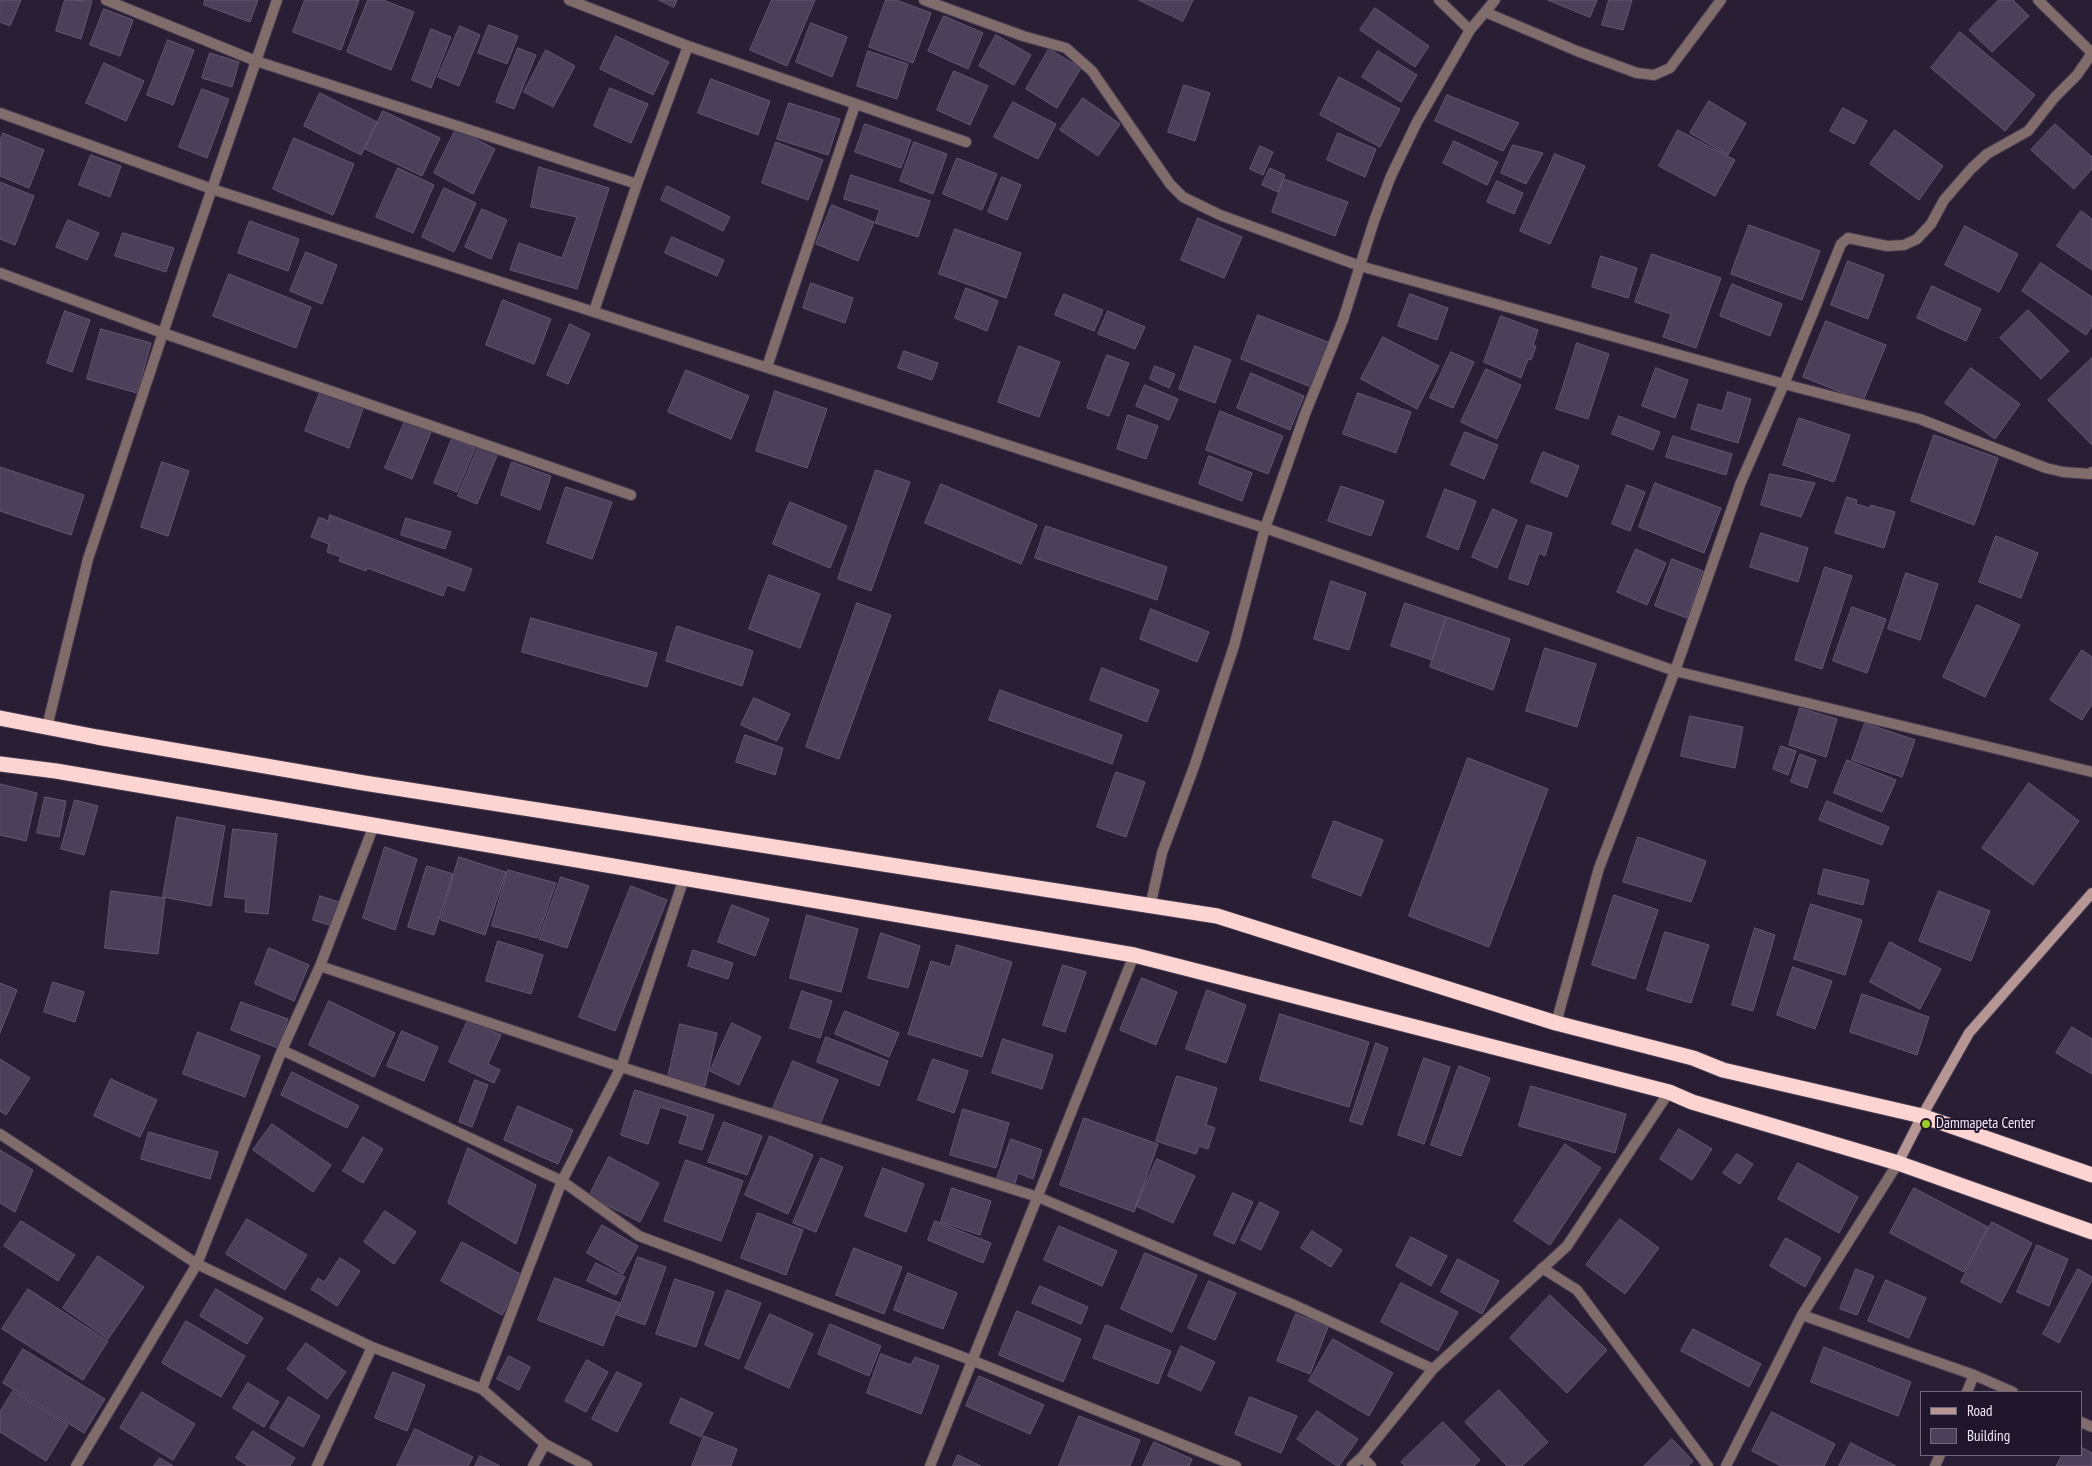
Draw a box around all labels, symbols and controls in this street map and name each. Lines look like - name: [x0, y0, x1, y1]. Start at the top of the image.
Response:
- place label: Dammapeta Center: [1936, 1115, 2035, 1133]
- marker: Dammapeta Center: [1920, 1118, 1932, 1130]
- legend: [1920, 1391, 2082, 1456]
- text: Road: [1967, 1401, 1993, 1420]
- text: Building: [1967, 1426, 2010, 1445]

